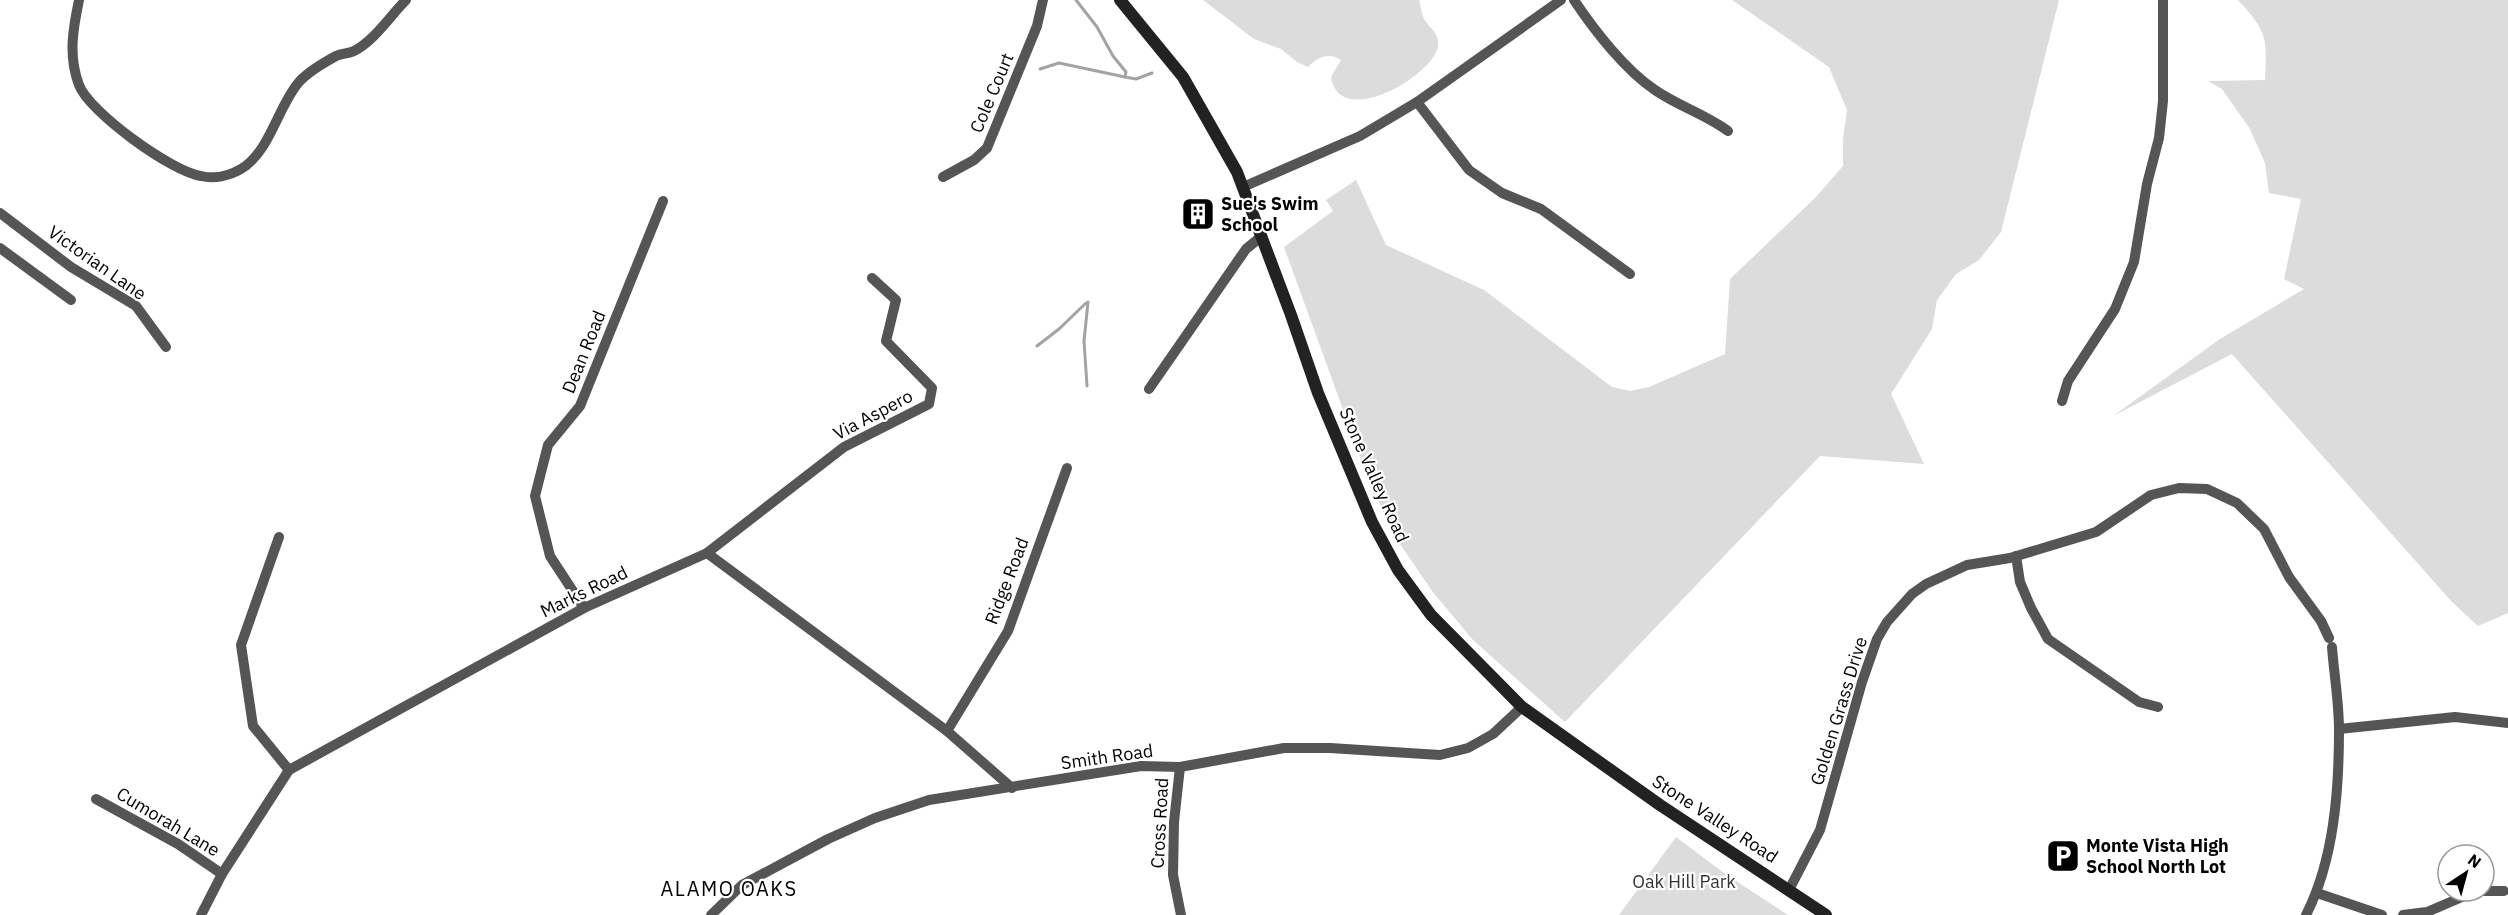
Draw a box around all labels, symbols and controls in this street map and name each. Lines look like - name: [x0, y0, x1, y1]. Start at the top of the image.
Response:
- street label: Cole Court: [964, 49, 1019, 136]
- place label: Sue's Swim School: [1221, 192, 1318, 236]
- building icon: Sue's Swim School: [1180, 196, 1216, 232]
- street label: Victorian Lane: [44, 220, 151, 305]
- street label: Dean Road: [556, 307, 611, 397]
- street label: Via Aspero: [829, 384, 916, 445]
- street label: Stone Valley Road: [1334, 404, 1415, 546]
- street label: Ridge Road: [979, 534, 1034, 628]
- street label: Marks Road: [536, 560, 631, 623]
- street label: Golden Grass Drive: [1805, 634, 1872, 788]
- street label: Smith Road: [1059, 739, 1155, 774]
- street label: Stone Valley Road: [1648, 769, 1782, 868]
- street label: Cross Road: [1146, 777, 1173, 869]
- street label: Cumorah Lane: [112, 782, 224, 861]
- place label: Monte Vista High School North Lot: [2086, 834, 2229, 878]
- parking icon: Monte Vista High School North Lot: [2045, 838, 2081, 874]
- north arrow: [2436, 843, 2496, 903]
- text: N: [2464, 849, 2485, 872]
- park label: Oak Hill Park: [1632, 870, 1736, 893]
- district label: ALAMO OAKS: [660, 875, 798, 902]

